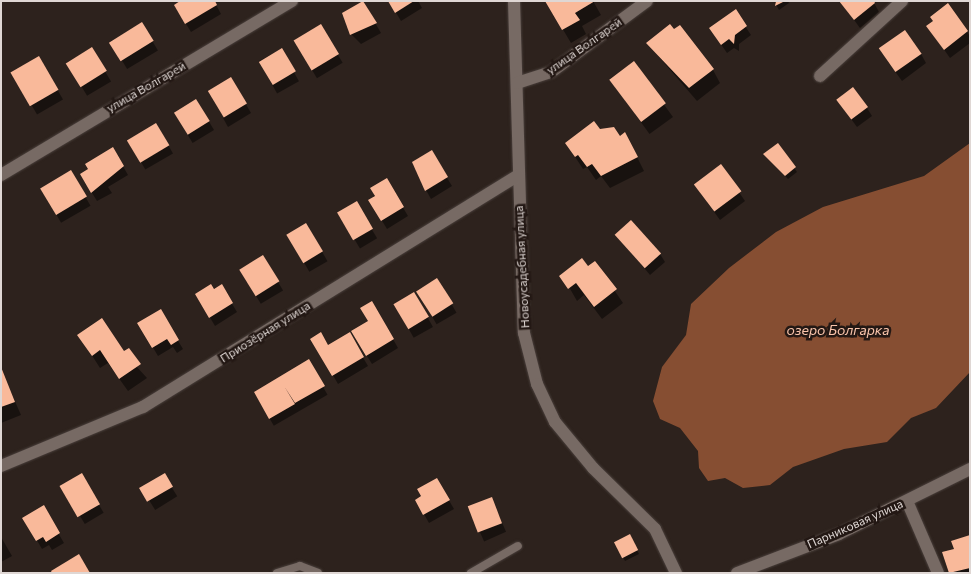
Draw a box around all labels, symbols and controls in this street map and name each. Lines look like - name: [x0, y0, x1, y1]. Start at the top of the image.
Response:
- street label: улица Волгарей: [544, 15, 624, 77]
- street label: улица Волгарей: [104, 59, 188, 115]
- street label: Новоусадебная улица: [512, 205, 532, 329]
- street label: Приозёрная улица: [217, 298, 313, 366]
- water label: озеро Болгарка: [786, 322, 890, 338]
- street label: Парниковая улица: [805, 496, 905, 552]

